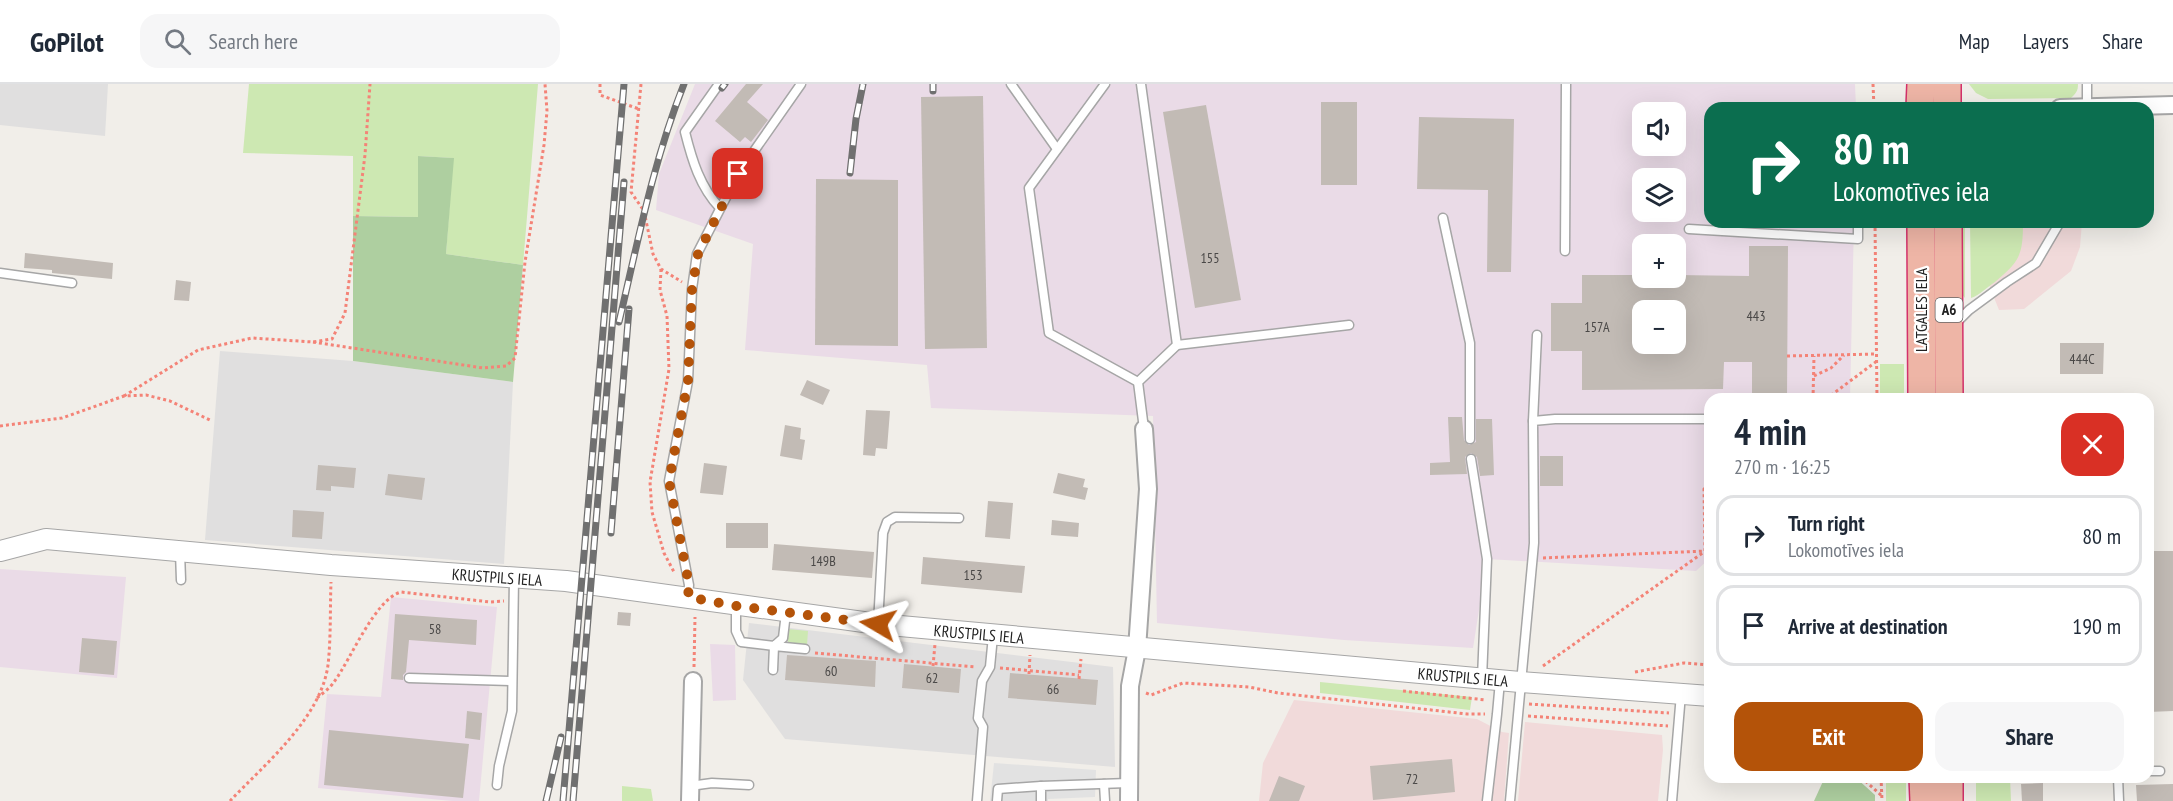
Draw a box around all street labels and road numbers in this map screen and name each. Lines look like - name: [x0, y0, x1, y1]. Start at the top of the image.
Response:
- street label: LATGALES IELA: [1911, 268, 1931, 352]
- road number: A6: [1936, 298, 1962, 322]
- street label: KRUSTPILS IELA: [451, 564, 543, 590]
- street label: KRUSTPILS IELA: [933, 620, 1025, 648]
- street label: KRUSTPILS IELA: [1417, 663, 1509, 691]

